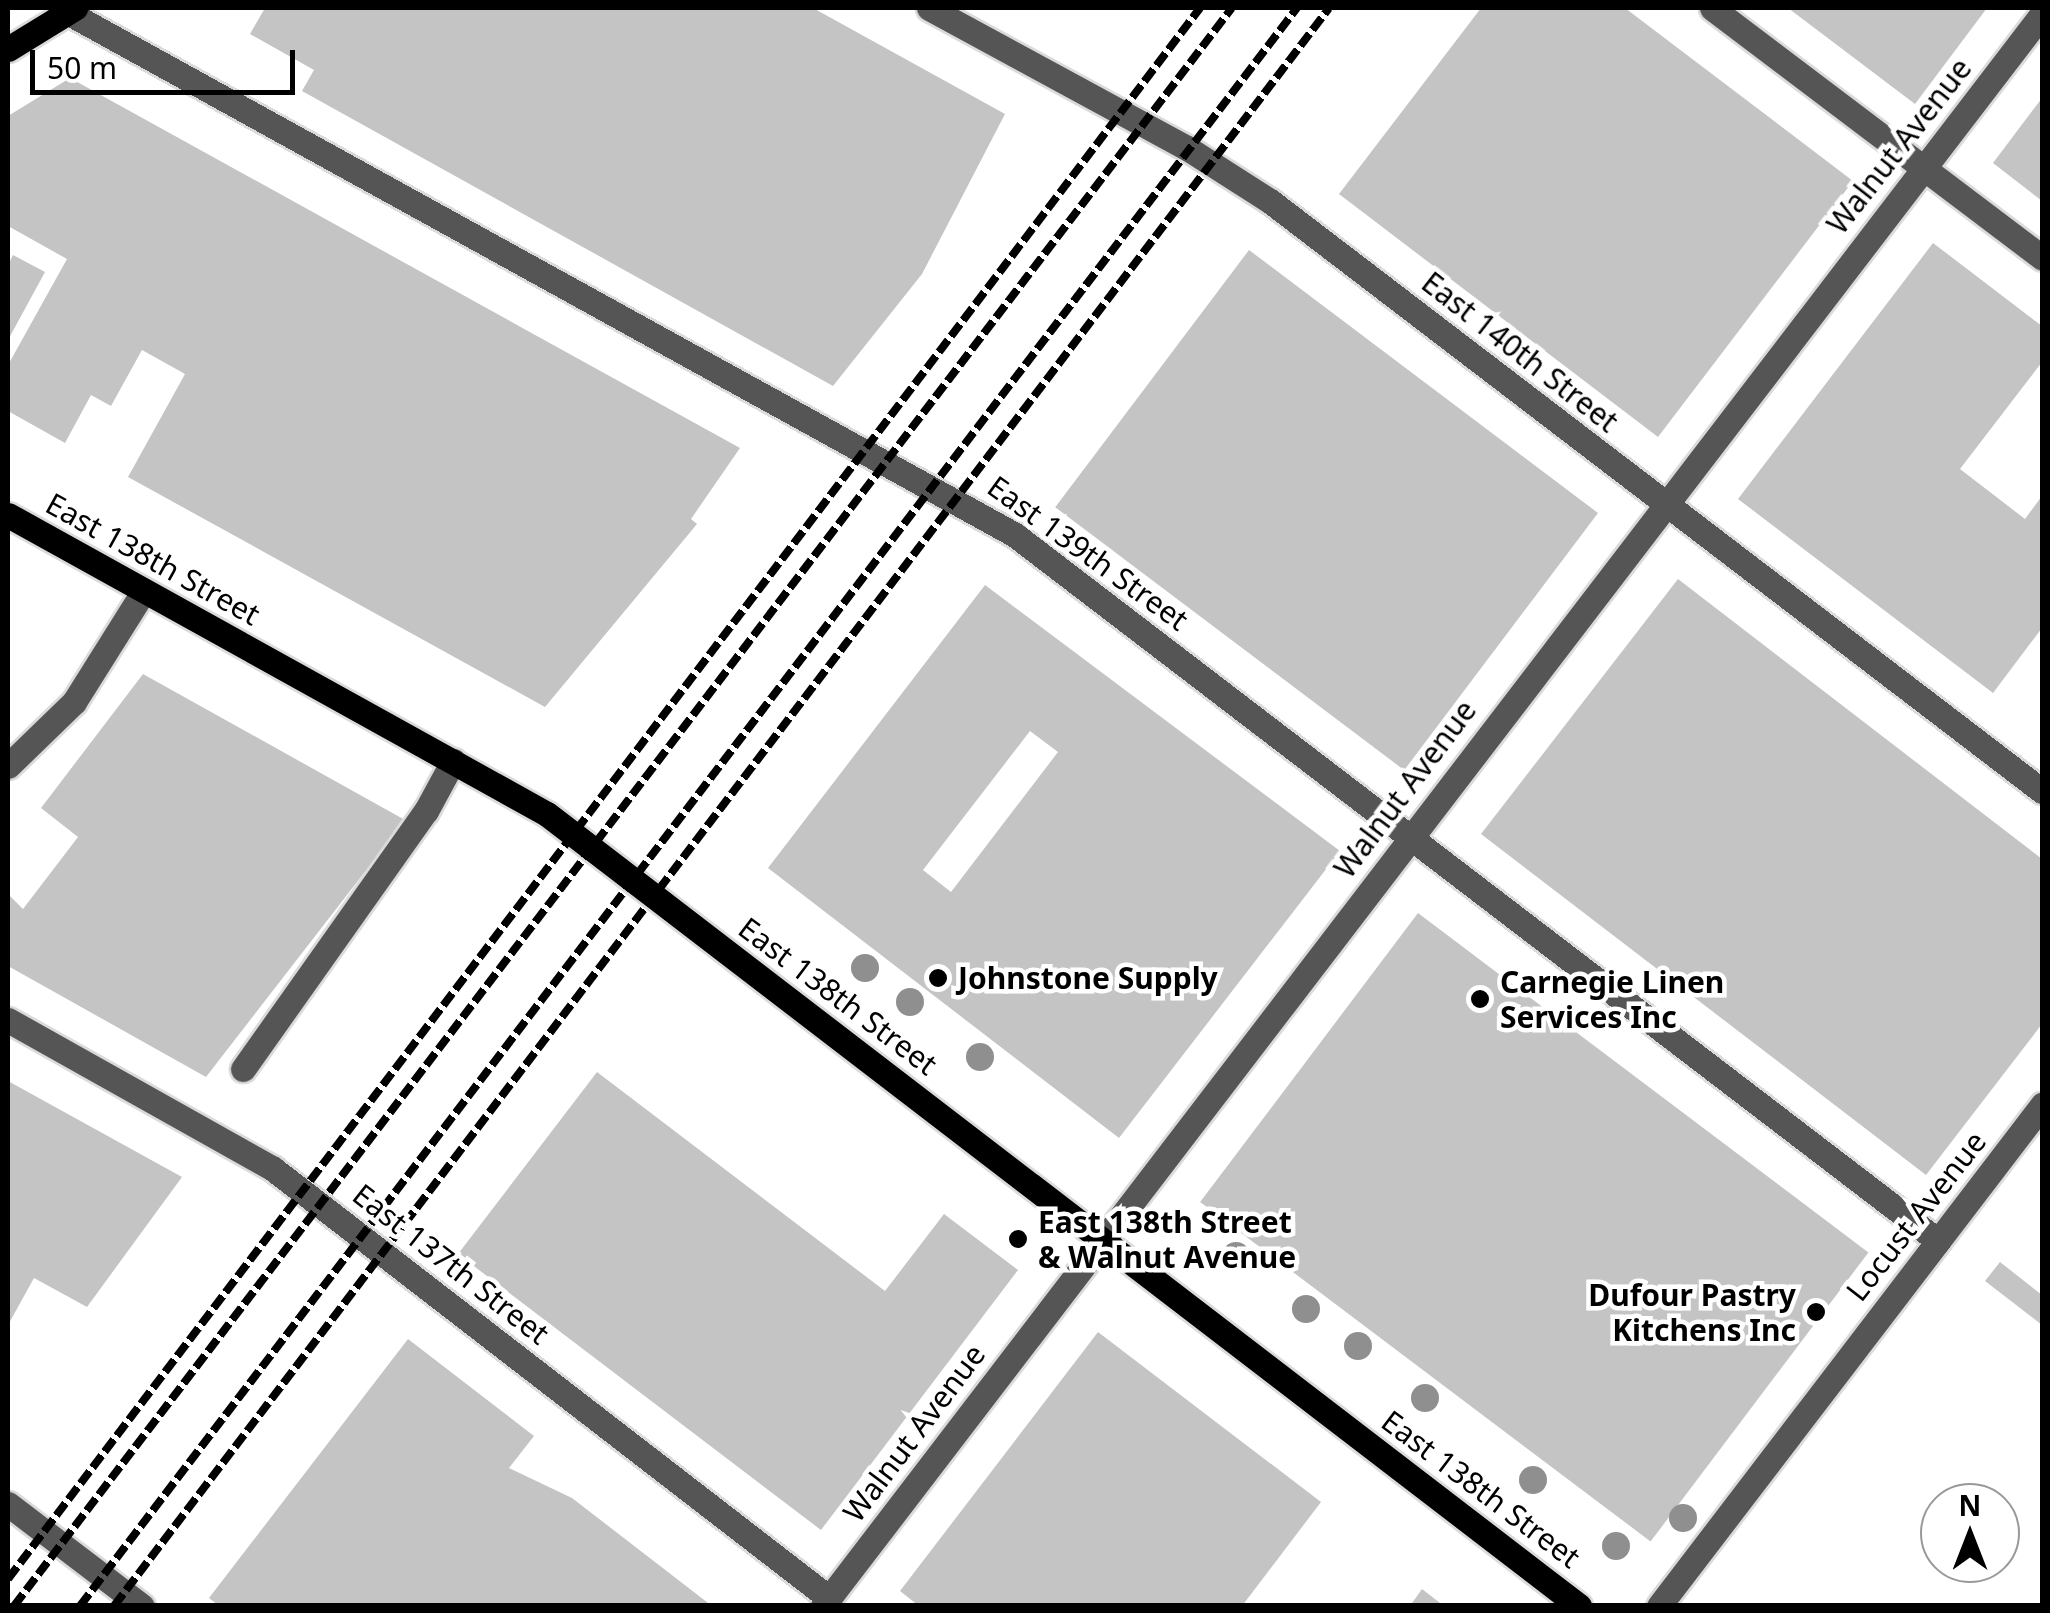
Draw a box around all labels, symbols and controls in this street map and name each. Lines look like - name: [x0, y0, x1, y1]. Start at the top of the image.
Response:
- scale bar: [35, 30, 300, 92]
- text: 50 m: [47, 47, 117, 88]
- street label: Walnut Avenue: [1819, 51, 1979, 241]
- street label: East 140th Street: [1415, 264, 1625, 440]
- street label: East 139th Street: [981, 468, 1195, 638]
- street label: East 138th Street: [40, 485, 266, 633]
- street label: Walnut Avenue: [1327, 693, 1483, 885]
- street label: East 138th Street: [732, 910, 944, 1082]
- place label: Johnstone Supply: [958, 960, 1218, 996]
- place label: Carnegie Linen Services Inc: [1500, 964, 1724, 1034]
- marker: Johnstone Supply: [927, 967, 949, 989]
- marker: Carnegie Linen Services Inc: [1469, 988, 1491, 1010]
- street label: Locust Avenue: [1839, 1124, 1993, 1308]
- street label: East 137th Street: [346, 1176, 556, 1352]
- place label: East 138th Street & Walnut Avenue: [1038, 1204, 1296, 1274]
- marker: East 138th Street & Walnut Avenue: [1007, 1228, 1029, 1250]
- place label: Dufour Pastry Kitchens Inc: [1588, 1277, 1796, 1348]
- marker: Dufour Pastry Kitchens Inc: [1805, 1301, 1827, 1323]
- street label: Walnut Avenue: [836, 1337, 992, 1529]
- street label: East 138th Street: [1375, 1403, 1587, 1575]
- north arrow: [1920, 1483, 2020, 1583]
- text: N: [1959, 1486, 1981, 1524]

